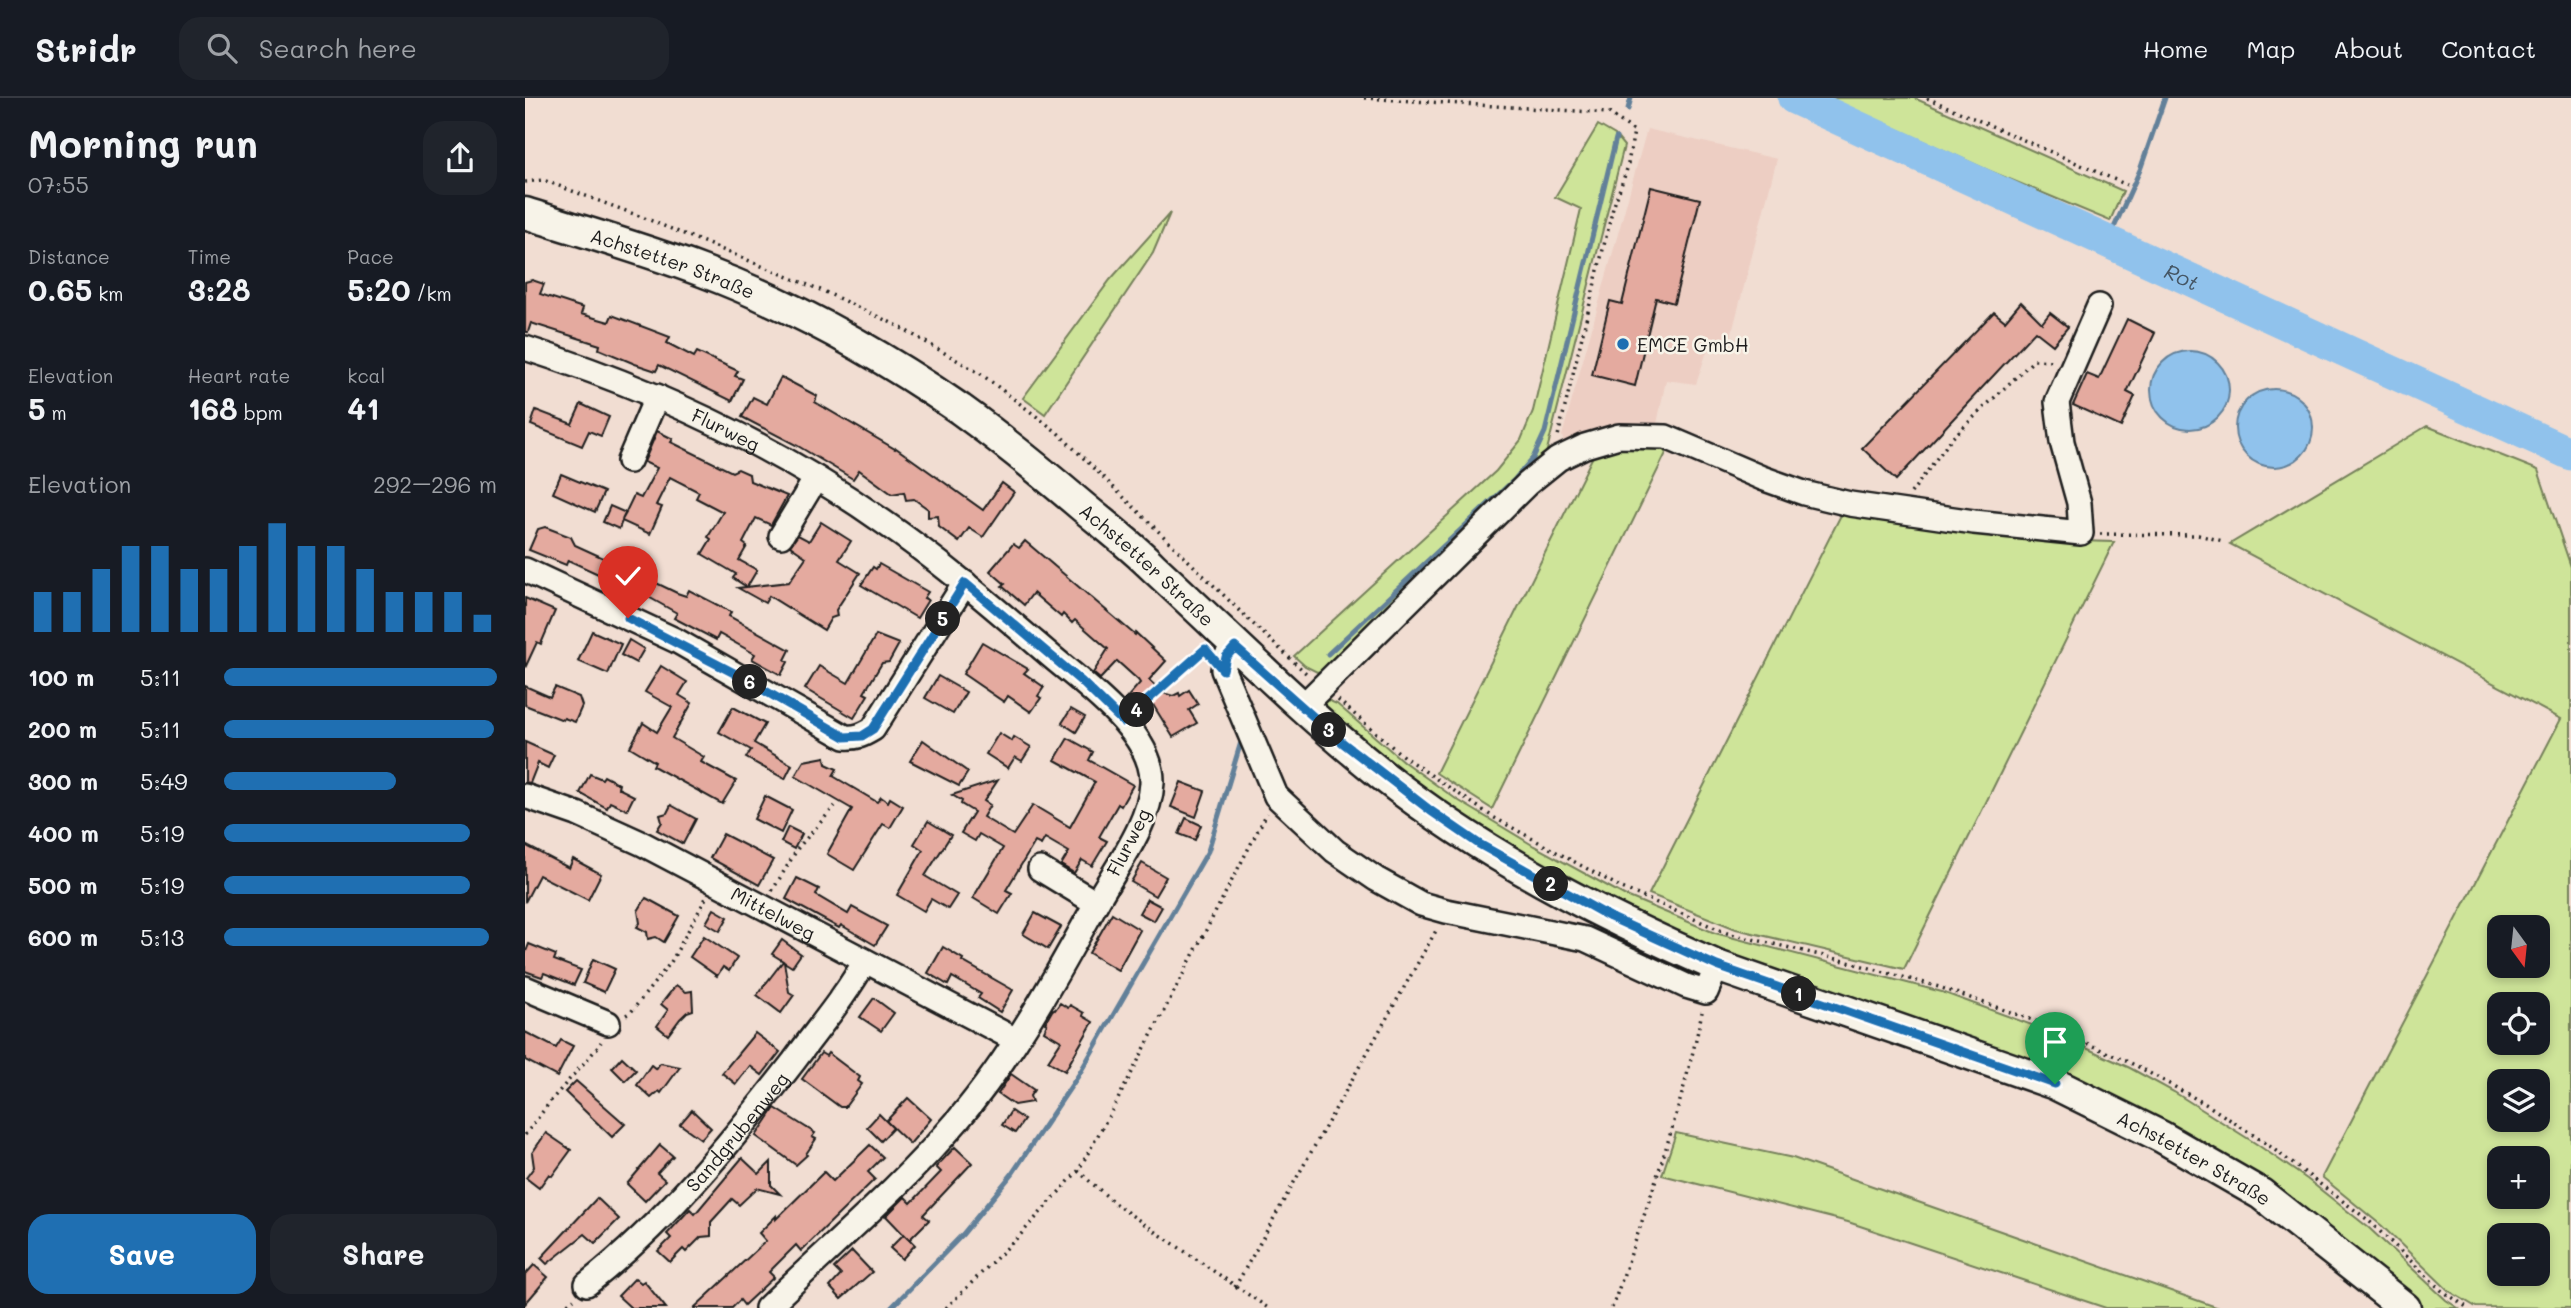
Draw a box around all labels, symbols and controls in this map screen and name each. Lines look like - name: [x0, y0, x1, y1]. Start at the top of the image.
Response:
- search box: [179, 17, 669, 80]
- text: Stridr: [35, 27, 137, 70]
- icon: search: [203, 29, 241, 67]
- text: Search here: [259, 31, 417, 65]
- text: Home: [2143, 33, 2208, 64]
- text: Map: [2246, 33, 2295, 64]
- text: About: [2333, 33, 2403, 64]
- text: Contact: [2441, 33, 2536, 64]
- text: Morning run: [28, 118, 258, 168]
- button: share: [423, 121, 497, 195]
- text: 07:55: [28, 169, 89, 199]
- street label: Achstetter Straße: [588, 222, 759, 304]
- text: Distance: [28, 244, 110, 269]
- text: Time: [188, 244, 231, 269]
- text: Pace: [347, 244, 394, 269]
- water label: Rot: [2161, 256, 2204, 295]
- text: 0.65: [28, 269, 92, 309]
- text: 3:28: [188, 269, 251, 309]
- text: 5:20: [347, 269, 410, 309]
- text: km: [92, 281, 124, 306]
- text: /km: [410, 281, 452, 306]
- place label: EMCE GmbH: [1637, 332, 1748, 357]
- marker: EMCE GmbH: [1615, 336, 1631, 352]
- text: Elevation: [28, 363, 113, 388]
- text: Heart rate: [188, 363, 290, 388]
- text: kcal: [347, 363, 385, 388]
- text: 5: [28, 388, 46, 428]
- text: 168: [188, 388, 238, 428]
- text: 41: [347, 388, 380, 428]
- text: m: [46, 400, 67, 425]
- text: bpm: [238, 400, 283, 425]
- street label: Flurweg: [688, 402, 764, 456]
- text: Elevation: [28, 469, 131, 499]
- text: 292–296 m: [373, 469, 497, 499]
- street label: Achstetter Straße: [1075, 497, 1220, 631]
- pin: [598, 546, 658, 618]
- icon: check: [609, 557, 647, 595]
- pin: 5: [925, 602, 961, 636]
- text: 5: [937, 606, 948, 631]
- text: 100 m: [28, 662, 94, 692]
- text: 5:11: [140, 662, 181, 692]
- pin: 6: [733, 664, 768, 700]
- text: 6: [744, 669, 755, 694]
- pin: 4: [1119, 692, 1155, 728]
- text: 4: [1130, 697, 1143, 722]
- pin: 3: [1311, 712, 1347, 748]
- text: 200 m: [28, 714, 97, 744]
- text: 5:11: [140, 714, 181, 744]
- text: 3: [1323, 717, 1334, 742]
- text: 300 m: [28, 766, 98, 796]
- text: 5:49: [140, 766, 188, 796]
- street label: Flurweg: [1100, 804, 1156, 880]
- text: 400 m: [28, 818, 99, 848]
- text: 5:19: [140, 818, 184, 848]
- pin: 2: [1534, 866, 1569, 902]
- text: 500 m: [28, 870, 98, 900]
- text: 5:19: [140, 870, 184, 900]
- text: 2: [1545, 871, 1556, 896]
- street label: Mittelweg: [727, 880, 820, 945]
- north arrow: [2487, 915, 2550, 978]
- map controls: [2487, 915, 2550, 1286]
- text: 600 m: [28, 922, 98, 952]
- text: 5:13: [140, 922, 184, 952]
- pin: 1: [1781, 976, 1817, 1012]
- text: 1: [1794, 981, 1803, 1006]
- button: locate: [2487, 992, 2550, 1055]
- pin: [2025, 1012, 2085, 1084]
- icon: arrive: [2036, 1023, 2074, 1061]
- street label: Sandgrubenweg: [680, 1067, 794, 1197]
- button: layers: [2487, 1069, 2550, 1132]
- street label: Achstetter Straße: [2113, 1104, 2277, 1210]
- button: +: [2487, 1146, 2550, 1209]
- button: Save: [28, 1214, 256, 1294]
- button: Share: [270, 1214, 497, 1294]
- button: −: [2487, 1223, 2550, 1286]

